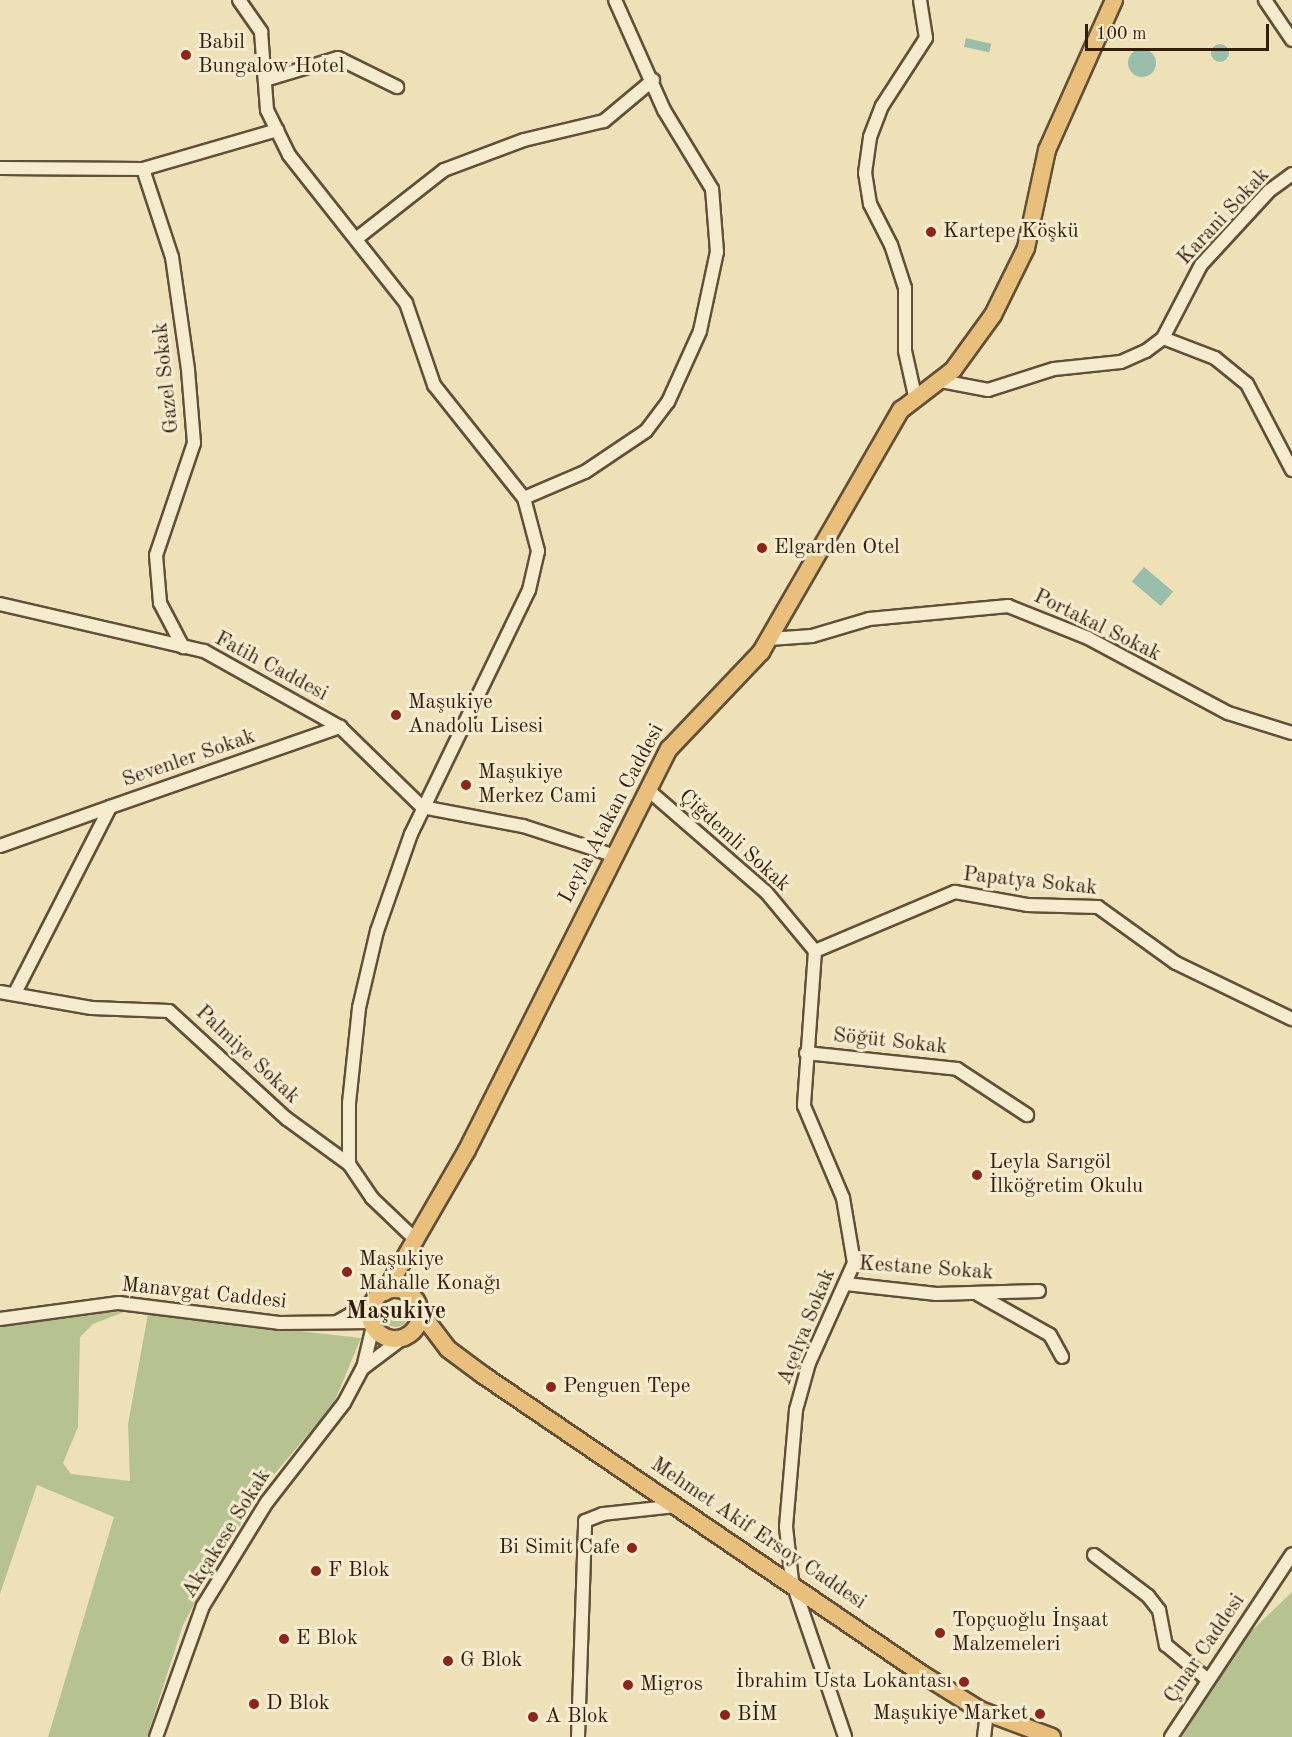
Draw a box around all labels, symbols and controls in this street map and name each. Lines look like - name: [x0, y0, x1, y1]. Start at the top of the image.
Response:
- scale bar: [1088, 12, 1272, 50]
- text: 100 m: [1096, 25, 1147, 43]
- place label: Babil Bungalow Hotel: [198, 30, 344, 80]
- marker: Babil Bungalow Hotel: [179, 48, 193, 62]
- street label: Karani Sokak: [1173, 163, 1275, 271]
- place label: Kartepe Köşkü: [943, 219, 1079, 245]
- marker: Kartepe Köşkü: [924, 225, 938, 239]
- street label: Gazel Sokak: [149, 321, 185, 435]
- place label: Elgarden Otel: [774, 535, 900, 561]
- marker: Elgarden Otel: [755, 541, 769, 555]
- street label: Portakal Sokak: [1029, 584, 1165, 668]
- street label: Fatih Caddesi: [210, 627, 332, 707]
- place label: Maşukiye Anadolu Lisesi: [408, 690, 543, 740]
- marker: Maşukiye Anadolu Lisesi: [389, 708, 403, 722]
- street label: Leyla Atakan Caddesi: [554, 720, 670, 908]
- street label: Sevenler Sokak: [119, 724, 259, 794]
- place label: Maşukiye Merkez Cami: [478, 760, 596, 810]
- marker: Maşukiye Merkez Cami: [459, 778, 473, 792]
- street label: Çiğdemli Sokak: [673, 784, 795, 898]
- street label: Papatya Sokak: [962, 862, 1098, 902]
- street label: Palmiye Sokak: [190, 1000, 304, 1110]
- street label: Söğüt Sokak: [832, 1023, 948, 1061]
- place label: Leyla Sarıgöl İlköğretim Okulu: [989, 1150, 1143, 1200]
- marker: Leyla Sarıgöl İlköğretim Okulu: [970, 1168, 984, 1182]
- place label: Maşukiye Mahalle Konağı: [359, 1247, 501, 1297]
- street label: Kestane Sokak: [858, 1252, 994, 1286]
- marker: Maşukiye Mahalle Konağı: [340, 1265, 354, 1279]
- street label: Açelya Sokak: [772, 1265, 842, 1389]
- street label: Manavgat Caddesi: [120, 1273, 288, 1315]
- district label: Maşukiye: [346, 1299, 446, 1327]
- place label: Penguen Tepe: [563, 1374, 690, 1400]
- marker: Penguen Tepe: [544, 1380, 558, 1394]
- street label: Mehmet Akif Ersoy Caddesi: [646, 1452, 870, 1616]
- street label: Akçakese Sokak: [177, 1465, 277, 1603]
- place label: Bi Simit Cafe: [499, 1535, 620, 1561]
- marker: Bi Simit Cafe: [625, 1541, 639, 1555]
- place label: F Blok: [328, 1558, 390, 1584]
- marker: F Blok: [309, 1564, 323, 1578]
- street label: Çınar Caddesi: [1159, 1589, 1251, 1709]
- place label: Topçuoğlu İnşaat Malzemeleri: [952, 1608, 1109, 1658]
- place label: E Blok: [296, 1626, 358, 1652]
- marker: Topçuoğlu İnşaat Malzemeleri: [933, 1626, 947, 1640]
- marker: E Blok: [277, 1632, 291, 1646]
- place label: G Blok: [460, 1648, 522, 1674]
- marker: G Blok: [441, 1654, 455, 1668]
- place label: İbrahim Usta Lokantası: [736, 1669, 952, 1695]
- place label: Migros: [640, 1672, 703, 1698]
- marker: İbrahim Usta Lokantası: [957, 1675, 971, 1689]
- marker: Migros: [621, 1678, 635, 1692]
- place label: D Blok: [266, 1691, 330, 1717]
- marker: D Blok: [247, 1697, 261, 1711]
- place label: Maşukiye Market: [873, 1701, 1028, 1727]
- place label: BİM: [737, 1702, 777, 1728]
- place label: A Blok: [545, 1704, 608, 1730]
- marker: Maşukiye Market: [1033, 1707, 1047, 1721]
- marker: BİM: [718, 1708, 732, 1722]
- marker: A Blok: [526, 1710, 540, 1724]

